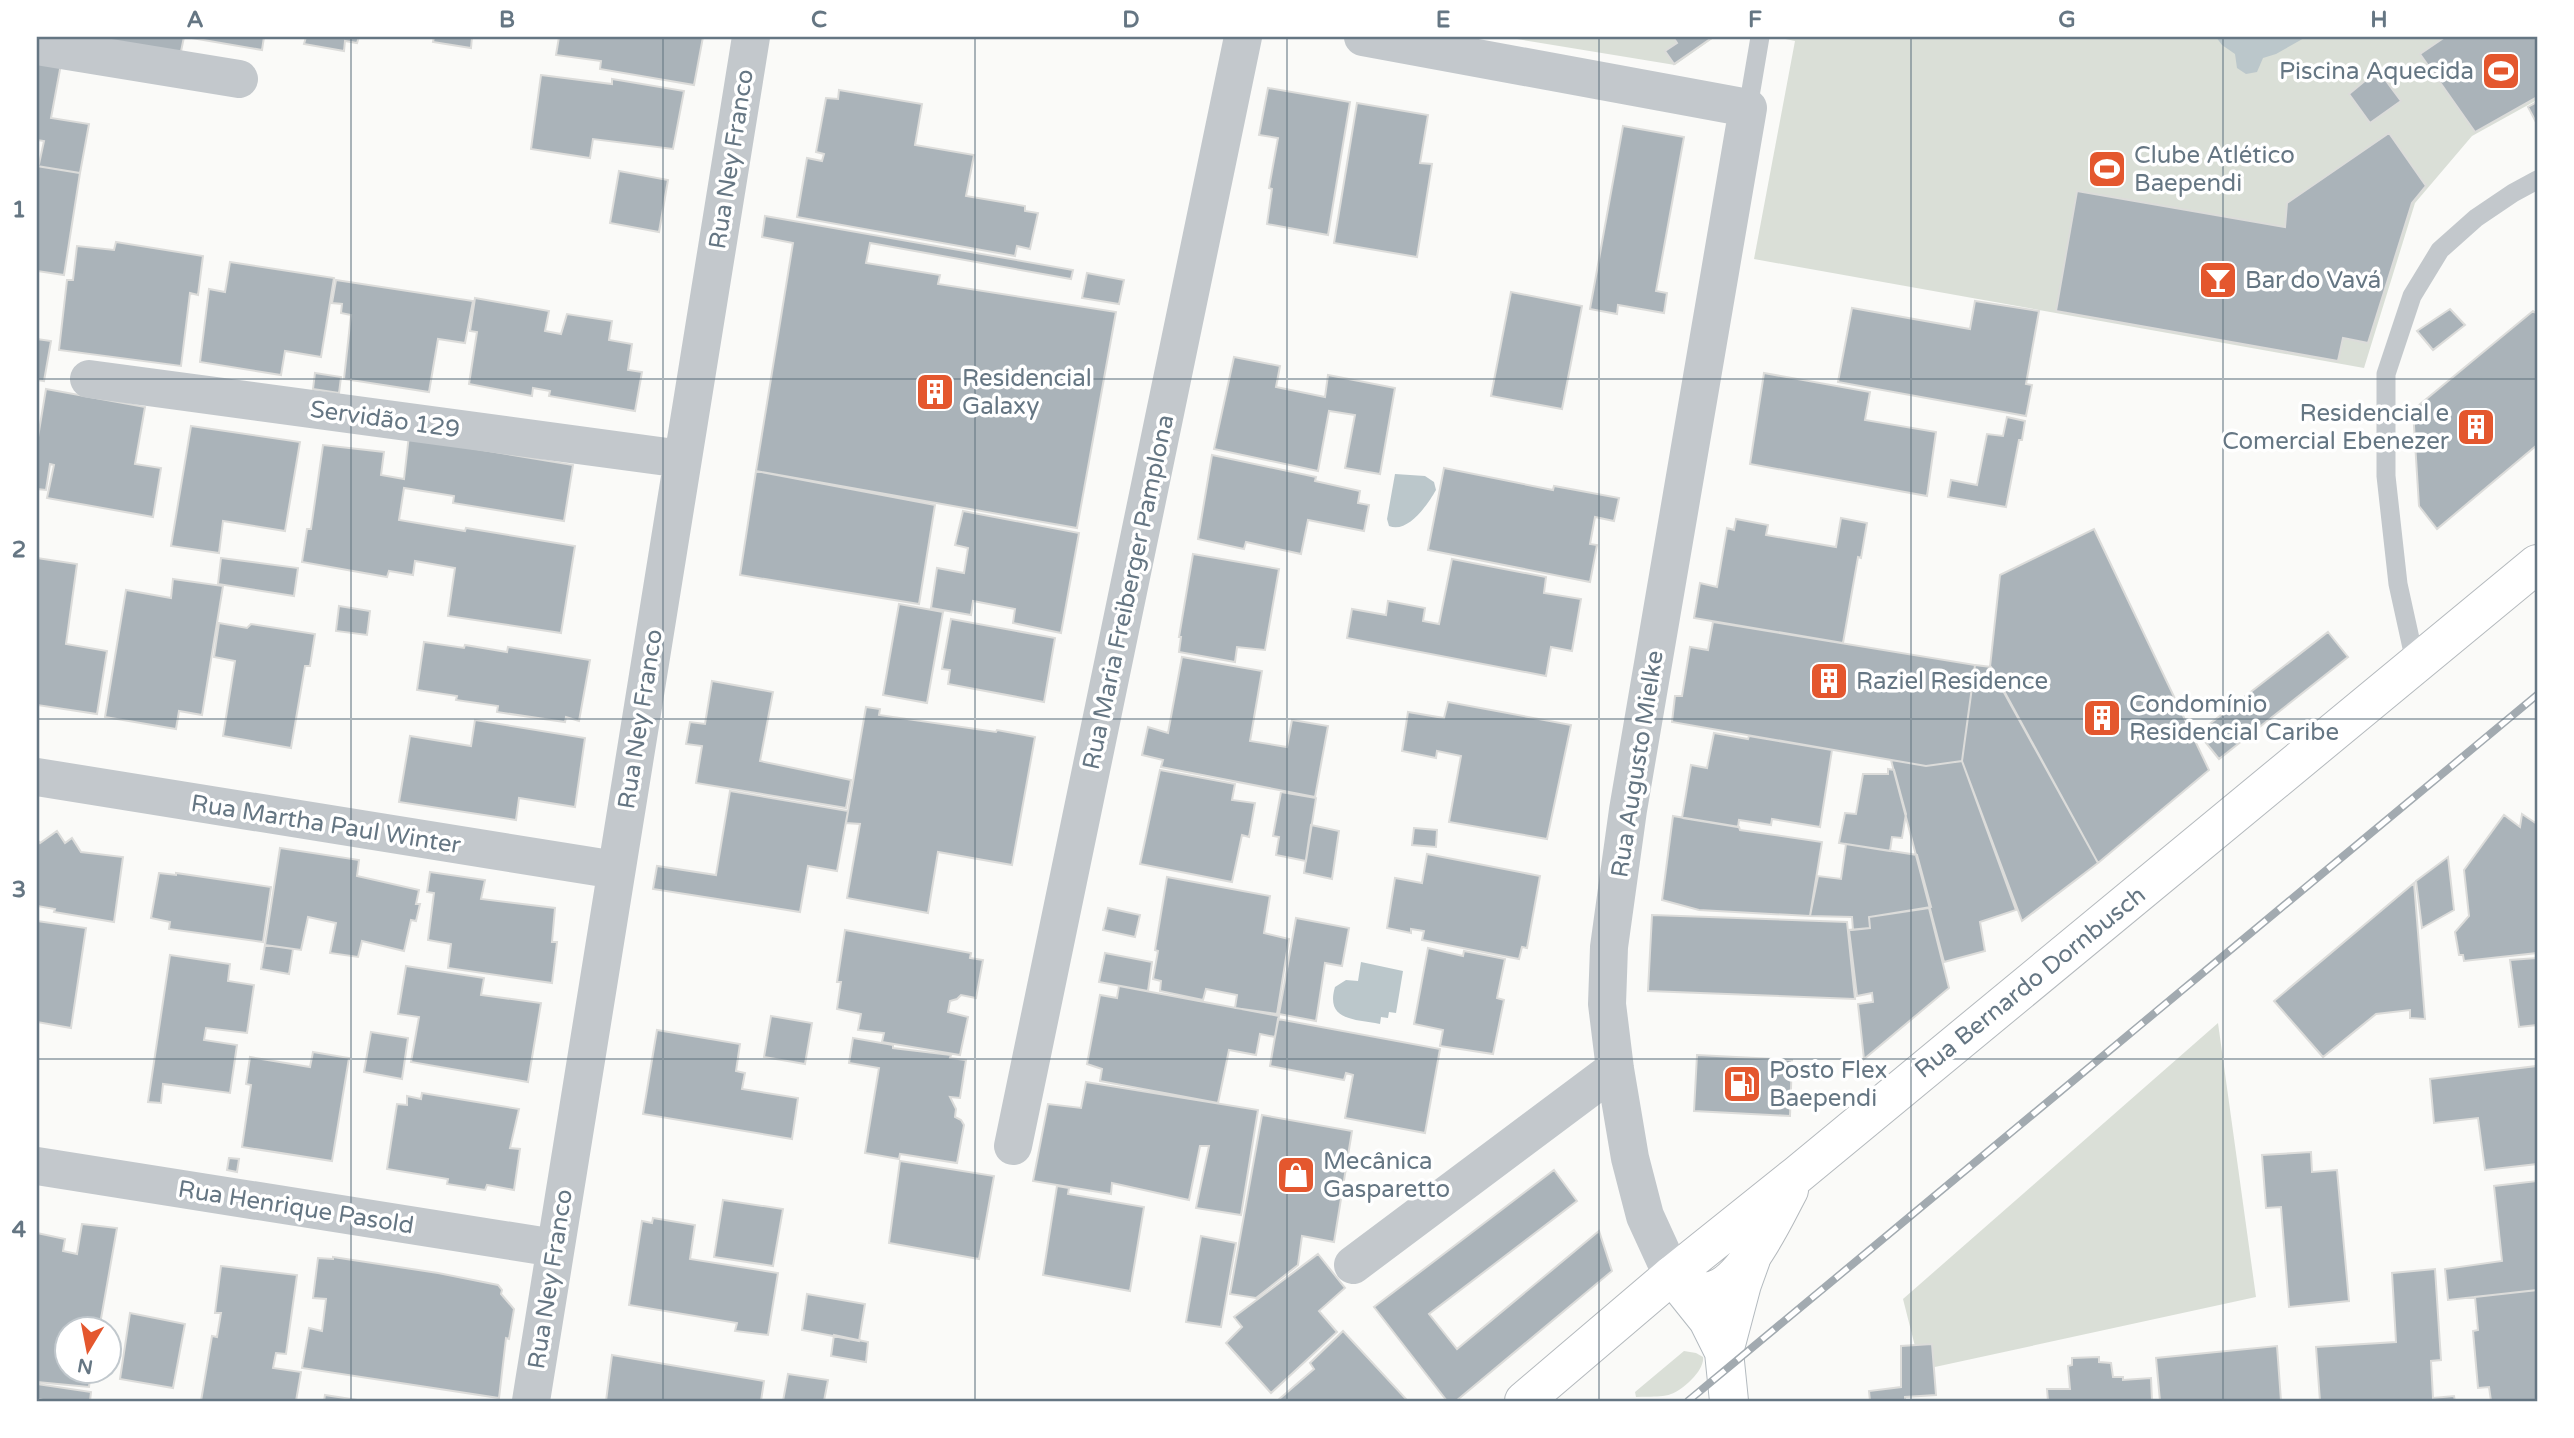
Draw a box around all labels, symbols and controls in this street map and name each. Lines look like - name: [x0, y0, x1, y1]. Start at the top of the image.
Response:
- text: A: [186, 6, 204, 34]
- text: B: [499, 6, 515, 34]
- text: C: [811, 6, 827, 34]
- text: D: [1122, 6, 1140, 34]
- text: E: [1436, 6, 1450, 34]
- text: F: [1748, 6, 1762, 34]
- text: G: [2058, 6, 2076, 34]
- text: H: [2370, 6, 2388, 34]
- sports icon: Piscina Aquecida: [2480, 50, 2522, 92]
- place label: Piscina Aquecida: [2279, 57, 2474, 86]
- street label: Rua Ney Franco: [703, 67, 760, 251]
- place label: Clube Atlético Baependi: [2134, 141, 2295, 198]
- sports icon: Clube Atlético Baependi: [2086, 148, 2128, 190]
- text: 1: [12, 196, 26, 224]
- bar icon: Bar do Vavá: [2197, 259, 2239, 301]
- place label: Bar do Vavá: [2245, 266, 2381, 295]
- place label: Residencial Galaxy: [962, 364, 1092, 421]
- building icon: Residencial Galaxy: [914, 371, 956, 413]
- street label: Servidão 129: [308, 395, 462, 444]
- place label: Residencial e Comercial Ebenezer: [2222, 399, 2450, 456]
- building icon: Residencial e Comercial Ebenezer: [2455, 406, 2497, 448]
- street label: Rua Maria Freiberger Pamplona: [1077, 412, 1180, 772]
- text: 2: [12, 536, 26, 564]
- street label: Rua Ney Franco: [612, 627, 669, 811]
- street label: Rua Augusto Mielke: [1605, 648, 1670, 880]
- building icon: Raziel Residence: [1808, 660, 1850, 702]
- place label: Raziel Residence: [1856, 667, 2048, 696]
- place label: Condomínio Residencial Caribe: [2129, 690, 2339, 747]
- building icon: Condomínio Residencial Caribe: [2081, 697, 2123, 739]
- street label: Rua Martha Paul Winter: [189, 789, 464, 860]
- text: 3: [12, 876, 26, 904]
- street label: Rua Bernardo Dornbusch: [1909, 880, 2151, 1084]
- place label: Posto Flex Baependi: [1769, 1056, 1887, 1113]
- fuel station icon: Posto Flex Baependi: [1721, 1063, 1763, 1105]
- place label: Mecânica Gasparetto: [1323, 1147, 1450, 1204]
- shop icon: Mecânica Gasparetto: [1275, 1154, 1317, 1196]
- street label: Rua Henrique Pasold: [176, 1175, 416, 1240]
- street label: Rua Ney Franco: [522, 1187, 579, 1371]
- text: 4: [12, 1216, 27, 1244]
- north arrow: [52, 1316, 122, 1386]
- text: N: [76, 1354, 95, 1378]

